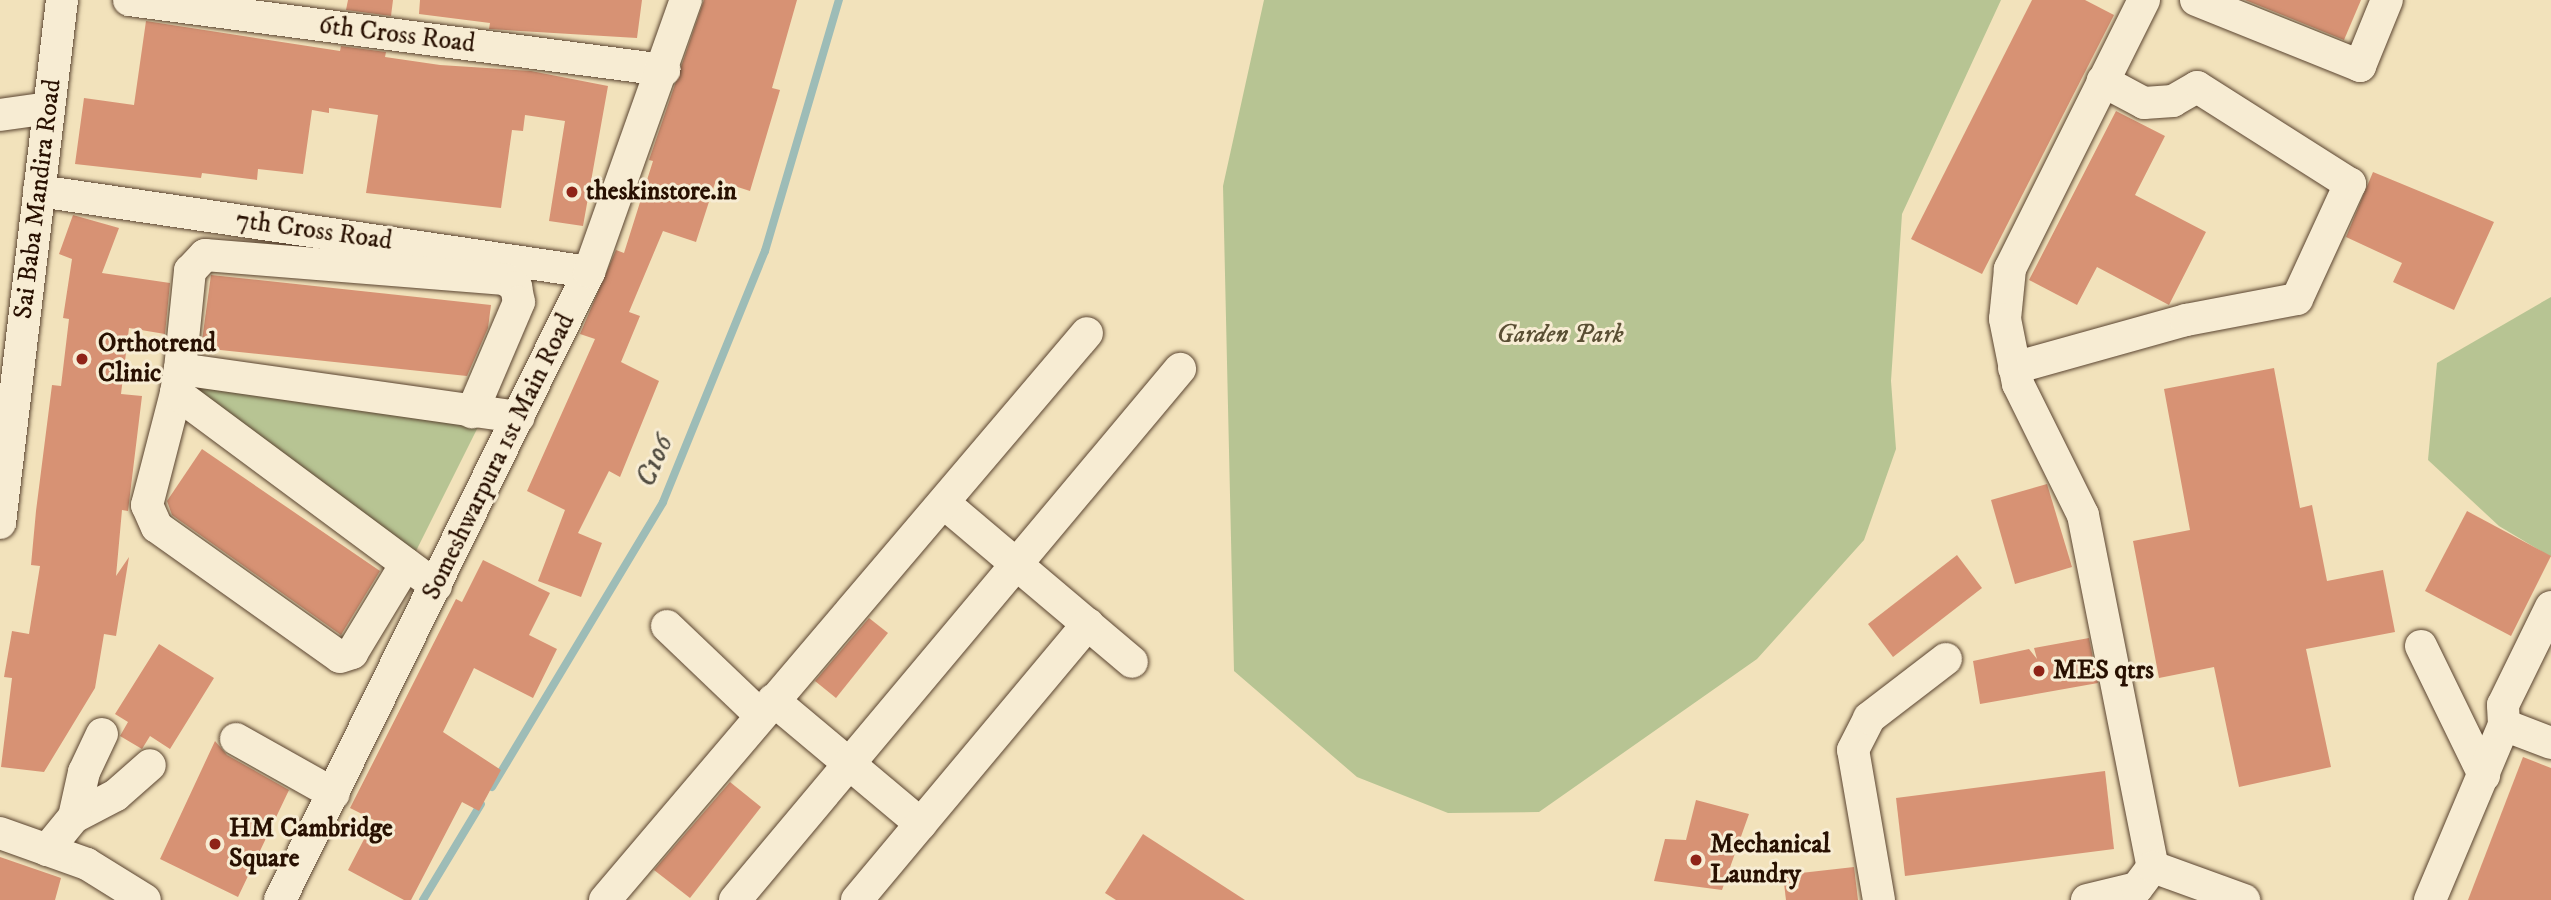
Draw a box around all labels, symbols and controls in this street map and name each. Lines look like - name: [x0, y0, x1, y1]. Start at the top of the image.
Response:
- street label: 6th Cross Road: [317, 10, 477, 60]
- street label: Sai Baba Mandira Road: [8, 77, 68, 321]
- place label: theskinstore.in: [586, 176, 737, 208]
- marker: theskinstore.in: [564, 184, 580, 200]
- street label: 7th Cross Road: [234, 205, 394, 257]
- street label: Someshwarpura 1st Main Road: [416, 309, 582, 605]
- park label: Garden Park: [1496, 319, 1624, 351]
- place label: Orthotrend Clinic: [98, 328, 216, 390]
- marker: Orthotrend Clinic: [72, 349, 92, 369]
- water label: C106: [629, 430, 681, 492]
- place label: MES qtrs: [2053, 655, 2154, 687]
- marker: MES qtrs: [2031, 663, 2047, 679]
- place label: HM Cambridge Square: [229, 813, 393, 874]
- place label: Mechanical Laundry: [1710, 829, 1830, 890]
- marker: HM Cambridge Square: [207, 836, 223, 852]
- marker: Mechanical Laundry: [1688, 852, 1704, 868]

